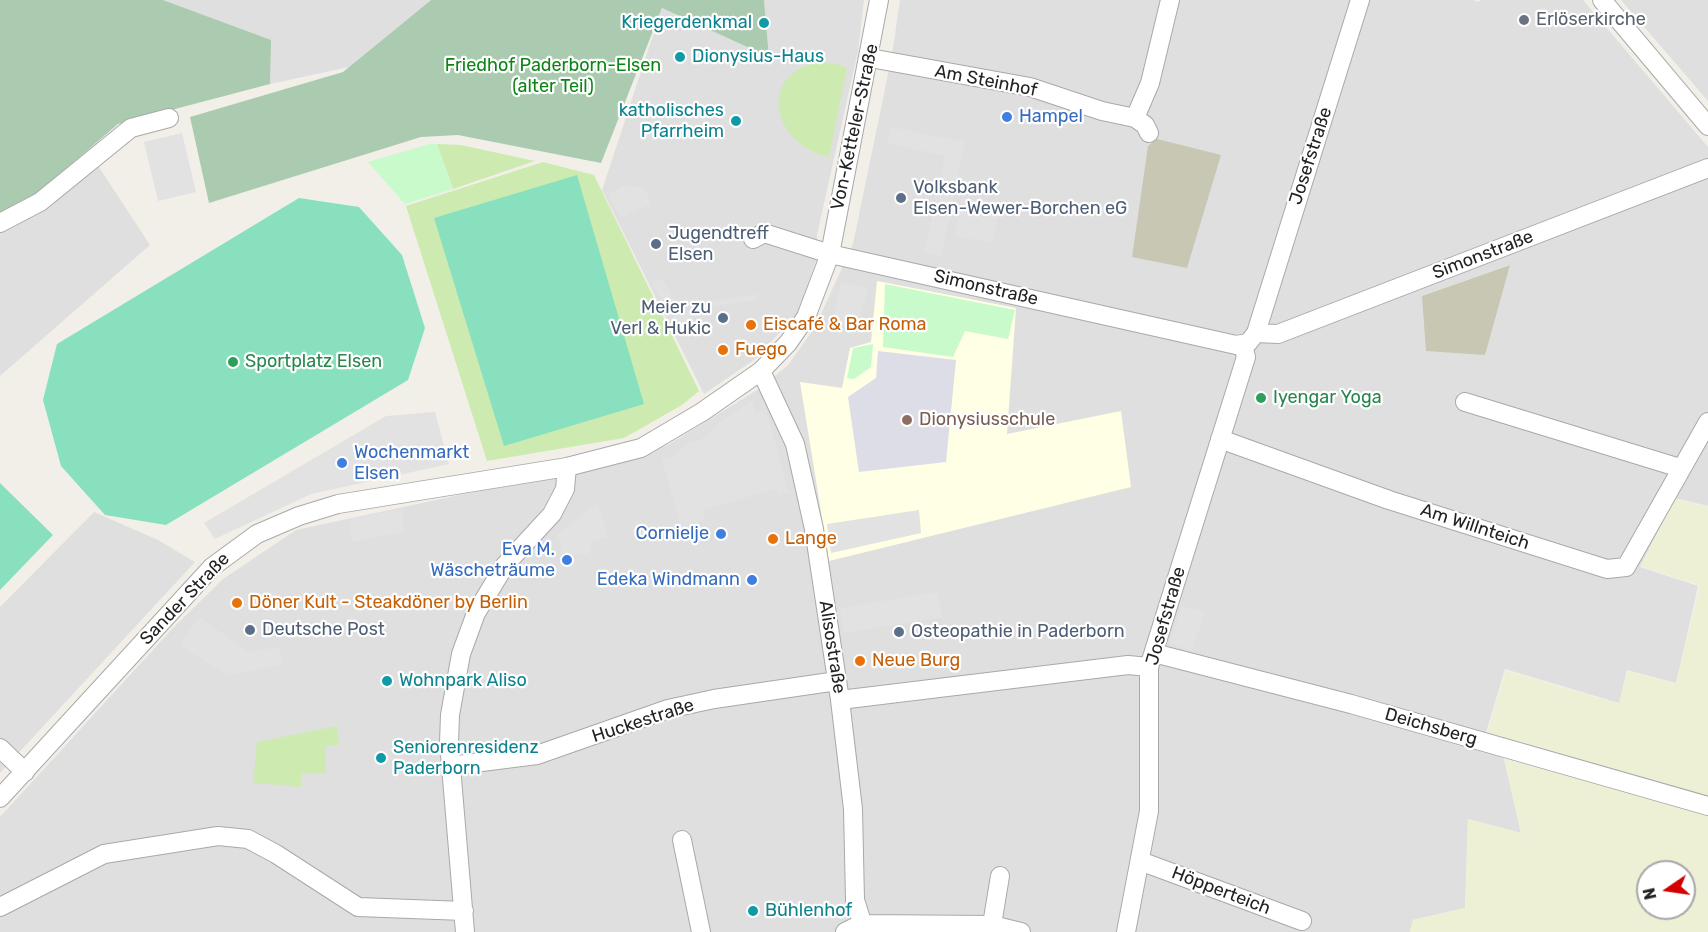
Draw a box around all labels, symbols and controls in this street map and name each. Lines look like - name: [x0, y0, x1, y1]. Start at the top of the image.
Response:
- place label: Erlöserkirche: [1536, 9, 1646, 31]
- place label: Kriegerdenkmal: [621, 12, 752, 34]
- marker: Erlöserkirche: [1517, 13, 1531, 27]
- marker: Kriegerdenkmal: [757, 16, 771, 30]
- street label: Von-Ketteler-Straße: [827, 42, 883, 212]
- place label: Dionysius-Haus: [692, 46, 824, 68]
- marker: Dionysius-Haus: [673, 50, 687, 64]
- park label: Friedhof Paderborn-Elsen (alter Teil): [445, 55, 661, 98]
- street label: Am Steinhof: [933, 60, 1039, 102]
- place label: katholisches Pfarrheim: [619, 100, 724, 142]
- street label: Josefstraße: [1285, 104, 1337, 208]
- place label: Hampel: [1019, 106, 1083, 128]
- marker: Hampel: [1000, 110, 1014, 124]
- marker: katholisches Pfarrheim: [729, 114, 743, 128]
- place label: Volksbank Elsen-Wewer-Borchen eG: [913, 177, 1127, 219]
- marker: Volksbank Elsen-Wewer-Borchen eG: [894, 191, 908, 205]
- place label: Jugendtreff Elsen: [668, 223, 769, 266]
- street label: Simonstraße: [1430, 226, 1536, 284]
- marker: Jugendtreff Elsen: [649, 237, 663, 251]
- street label: Simonstraße: [932, 266, 1040, 310]
- place label: Meier zu Verl & Hukic: [610, 297, 711, 340]
- marker: Meier zu Verl & Hukic: [716, 311, 730, 325]
- place label: Eiscafé & Bar Roma: [763, 314, 927, 336]
- marker: Eiscafé & Bar Roma: [744, 318, 758, 332]
- place label: Fuego: [735, 339, 787, 361]
- marker: Fuego: [716, 343, 730, 357]
- place label: Sportplatz Elsen: [245, 351, 382, 373]
- marker: Sportplatz Elsen: [226, 355, 240, 369]
- place label: Iyengar Yoga: [1273, 387, 1382, 409]
- marker: Iyengar Yoga: [1254, 391, 1268, 405]
- place label: Dionysiusschule: [919, 409, 1055, 431]
- marker: Dionysiusschule: [900, 413, 914, 427]
- place label: Wochenmarkt Elsen: [354, 442, 469, 484]
- marker: Wochenmarkt Elsen: [335, 456, 349, 470]
- street label: Am Willnteich: [1418, 499, 1532, 555]
- place label: Cornielje: [635, 523, 709, 545]
- marker: Cornielje: [714, 527, 728, 541]
- place label: Lange: [785, 528, 837, 550]
- marker: Lange: [766, 532, 780, 546]
- place label: Eva M. Wäscheträume: [430, 539, 555, 582]
- street label: Sander Straße: [136, 548, 234, 650]
- marker: Eva M. Wäscheträume: [560, 553, 574, 567]
- street label: Josefstraße: [1142, 564, 1190, 668]
- place label: Edeka Windmann: [597, 569, 740, 591]
- marker: Edeka Windmann: [745, 573, 759, 587]
- place label: Döner Kult - Steakdöner by Berlin: [249, 592, 528, 614]
- marker: Döner Kult - Steakdöner by Berlin: [230, 596, 244, 610]
- street label: Alisostraße: [814, 599, 850, 695]
- place label: Deutsche Post: [262, 619, 385, 641]
- place label: Osteopathie in Paderborn: [911, 621, 1125, 643]
- marker: Deutsche Post: [243, 623, 257, 637]
- marker: Osteopathie in Paderborn: [892, 625, 906, 639]
- place label: Neue Burg: [872, 650, 960, 672]
- marker: Neue Burg: [853, 654, 867, 668]
- place label: Wohnpark Aliso: [399, 670, 527, 692]
- marker: Wohnpark Aliso: [380, 674, 394, 688]
- street label: Huckestraße: [589, 694, 697, 748]
- street label: Deichsberg: [1382, 704, 1480, 750]
- place label: Seniorenresidenz Paderborn: [393, 737, 539, 780]
- marker: Seniorenresidenz Paderborn: [374, 751, 388, 765]
- north arrow: [1636, 860, 1696, 920]
- street label: Höpperteich: [1169, 862, 1273, 920]
- text: N: [1639, 886, 1660, 901]
- place label: Bühlenhof: [765, 900, 852, 922]
- marker: Bühlenhof: [746, 904, 760, 918]

